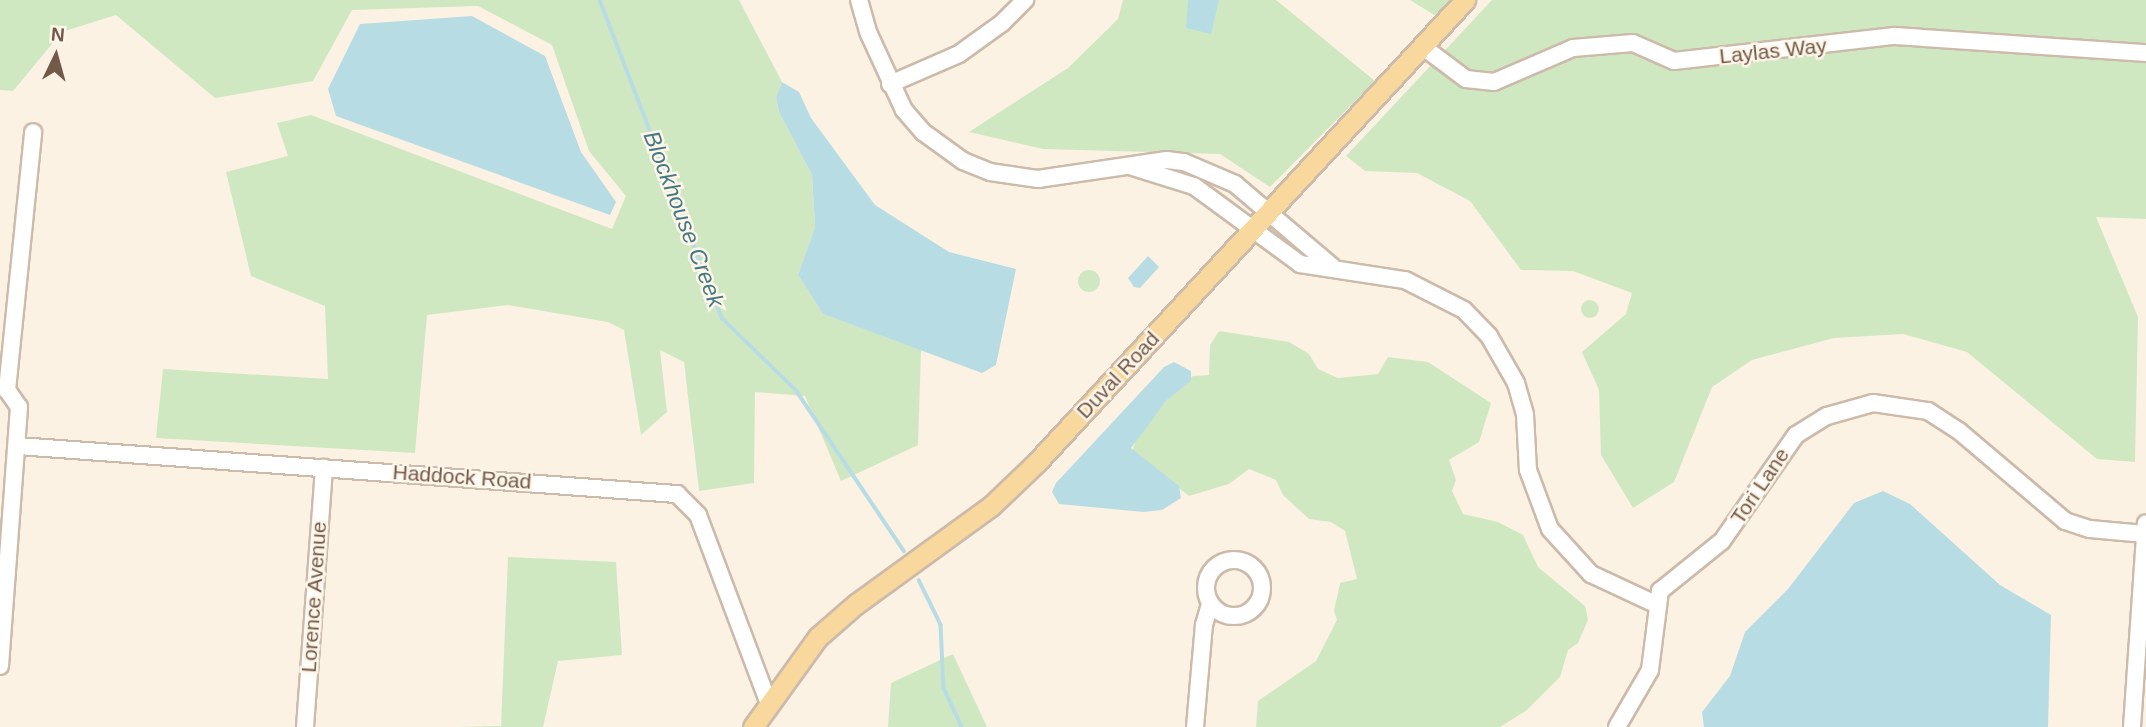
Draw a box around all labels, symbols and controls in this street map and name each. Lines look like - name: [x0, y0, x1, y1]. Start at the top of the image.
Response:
- north arrow: [21, 21, 91, 91]
- text: N: [50, 24, 66, 46]
- street label: Laylas Way: [1718, 33, 1828, 69]
- water label: Blockhouse Creek: [638, 127, 730, 311]
- street label: Duval Road: [1071, 326, 1165, 424]
- street label: Tori Lane: [1725, 443, 1795, 529]
- street label: Haddock Road: [392, 460, 532, 494]
- street label: Lorence Avenue: [296, 520, 332, 674]

